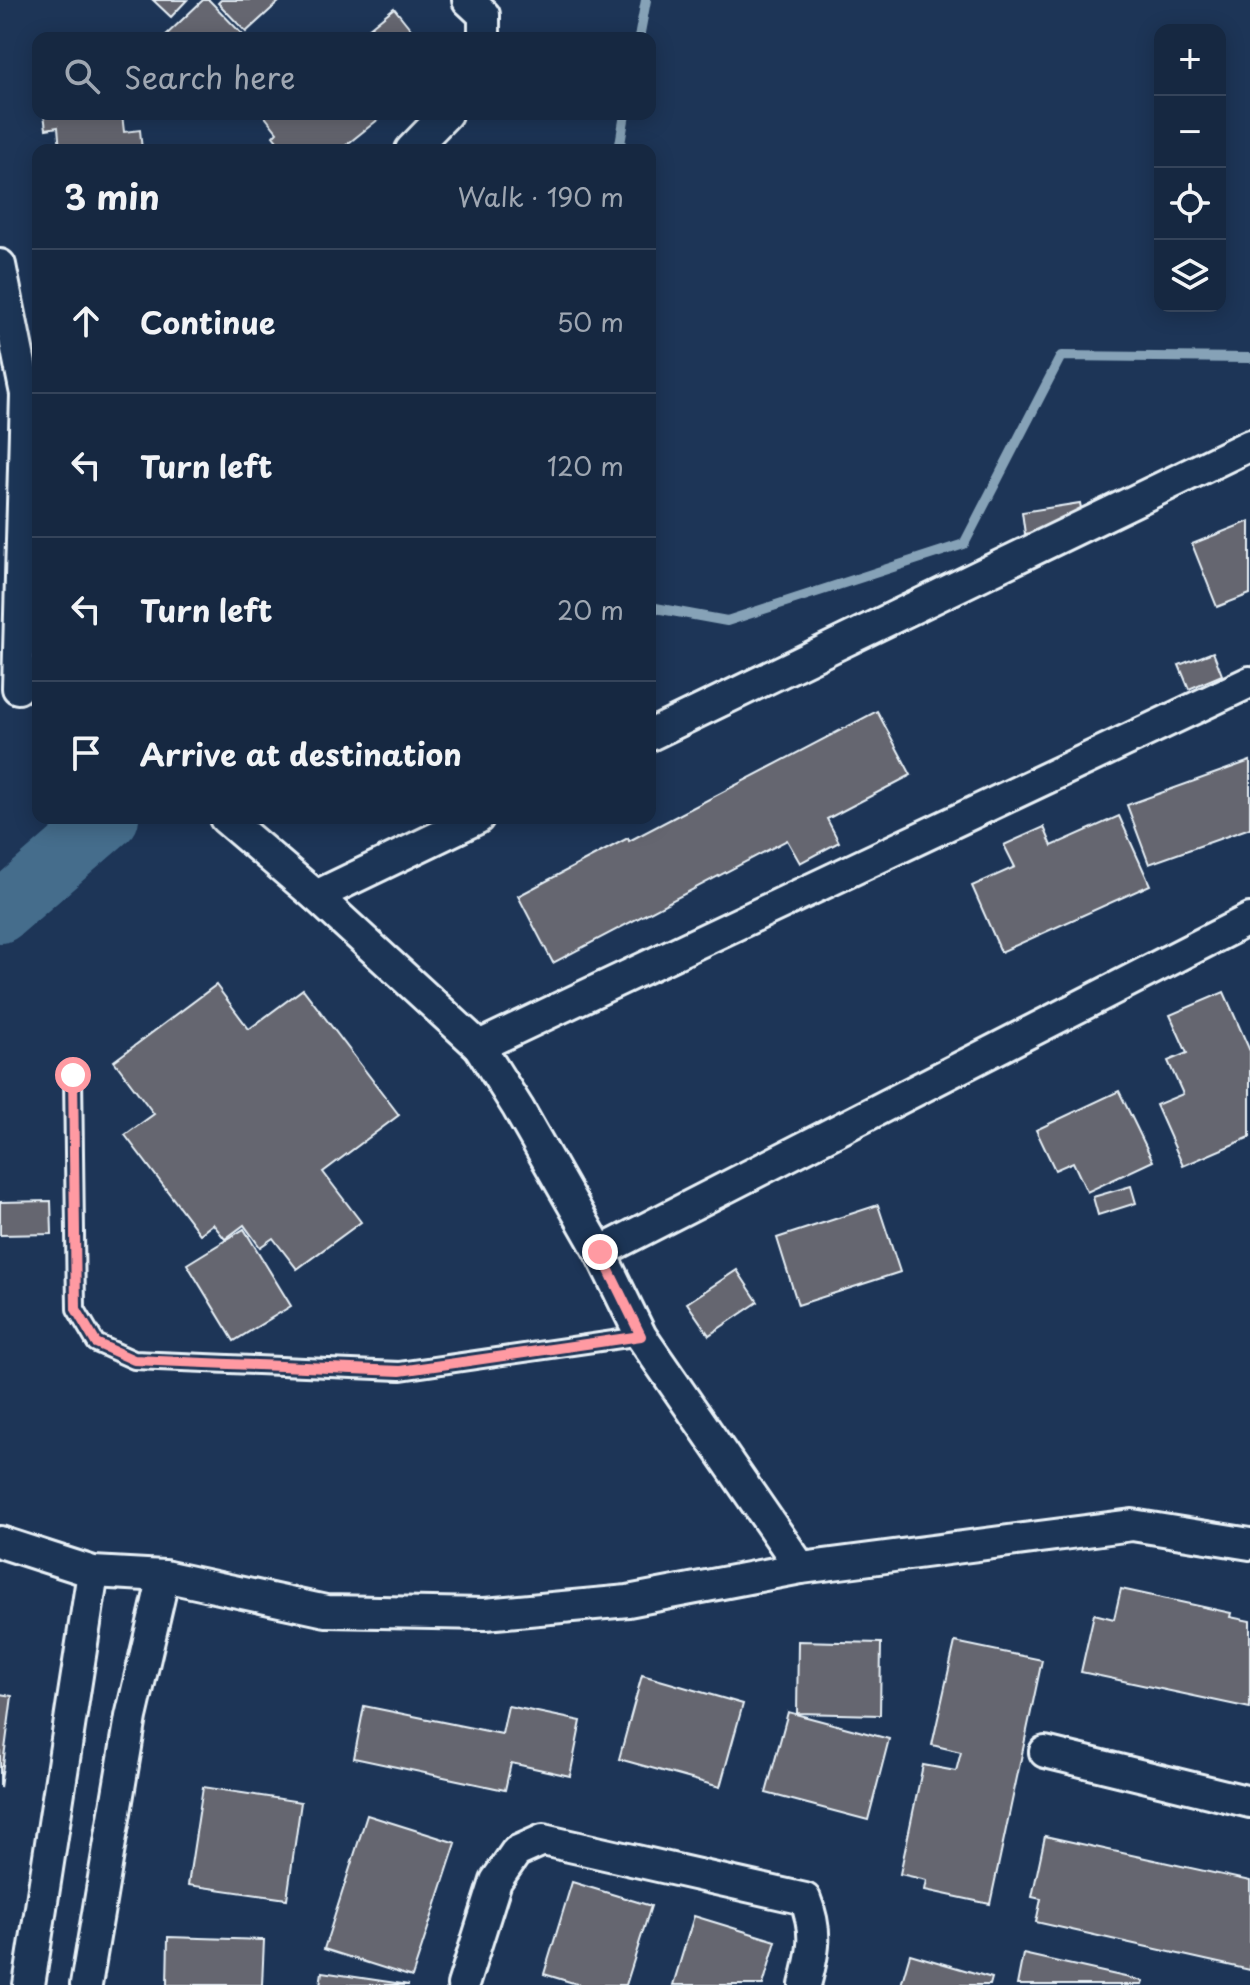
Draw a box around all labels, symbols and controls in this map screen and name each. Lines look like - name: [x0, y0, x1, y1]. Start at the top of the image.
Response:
- map controls: [1154, 24, 1226, 312]
- button: +: [1154, 24, 1226, 96]
- search box: [32, 32, 656, 120]
- icon: search: [60, 54, 104, 98]
- text: Search here: [124, 54, 296, 99]
- button: −: [1154, 96, 1226, 168]
- button: locate: [1154, 168, 1226, 240]
- text: 3 min: [64, 170, 160, 222]
- text: Walk · 190 m: [458, 177, 624, 216]
- button: layers: [1154, 240, 1226, 312]
- icon: ahead: [64, 299, 108, 343]
- text: Continue: [140, 299, 275, 344]
- text: 50 m: [557, 302, 624, 341]
- icon: left: [64, 443, 108, 487]
- text: Turn left: [140, 443, 272, 488]
- text: 120 m: [547, 446, 624, 485]
- icon: left: [64, 587, 108, 631]
- text: Turn left: [140, 587, 272, 632]
- text: 20 m: [557, 590, 624, 629]
- icon: arrive: [64, 731, 108, 775]
- text: Arrive at destination: [140, 731, 462, 776]
- route start: [55, 1057, 91, 1093]
- route end: [582, 1234, 618, 1270]

